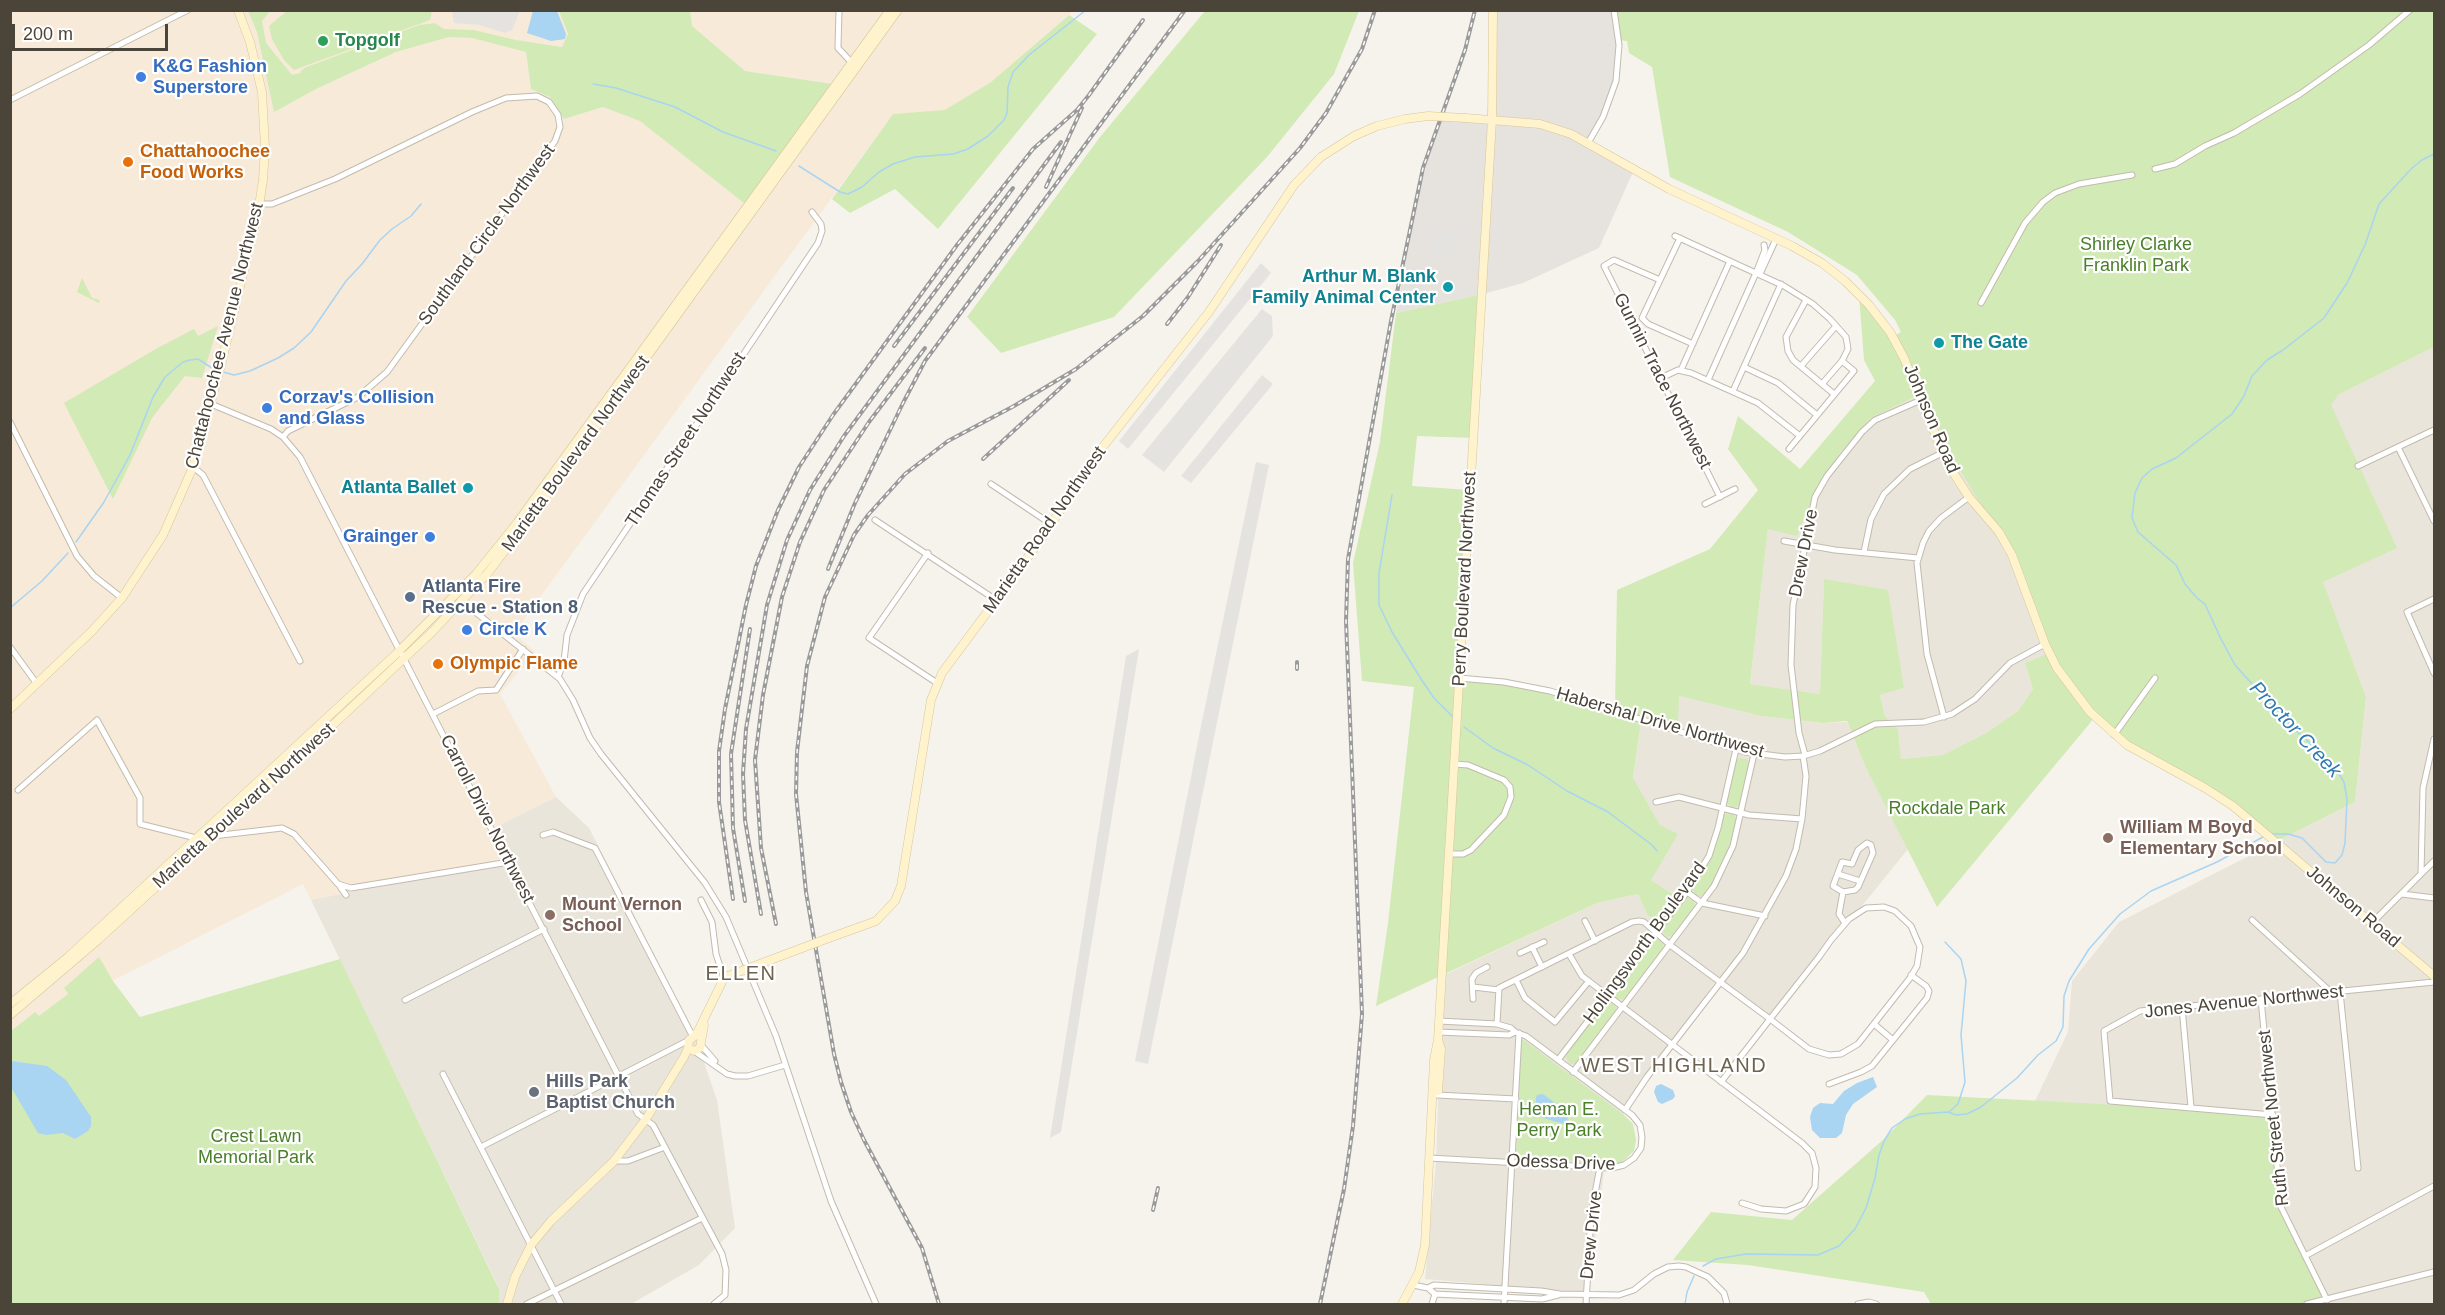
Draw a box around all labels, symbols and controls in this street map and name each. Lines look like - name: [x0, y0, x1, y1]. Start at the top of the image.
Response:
- scale bar: [15, 12, 171, 50]
- text: 200 m: [23, 24, 73, 44]
- place label: Topgolf: [335, 30, 400, 52]
- marker: Topgolf: [316, 34, 330, 48]
- place label: K&G Fashion Superstore: [153, 56, 267, 98]
- marker: K&G Fashion Superstore: [134, 70, 148, 84]
- street label: Southland Circle Northwest: [414, 140, 560, 330]
- place label: Chattahoochee Food Works: [140, 141, 270, 184]
- marker: Chattahoochee Food Works: [121, 155, 135, 169]
- street label: Chattahoochee Avenue Northwest: [181, 201, 269, 471]
- park label: Shirley Clarke Franklin Park: [2080, 234, 2192, 276]
- place label: Arthur M. Blank Family Animal Center: [1252, 266, 1436, 308]
- marker: Arthur M. Blank Family Animal Center: [1441, 280, 1455, 294]
- street label: Gunnin Trace Northwest: [1608, 289, 1716, 473]
- place label: The Gate: [1951, 332, 2028, 354]
- marker: The Gate: [1932, 336, 1946, 350]
- street label: Thomas Street Northwest: [621, 349, 751, 531]
- street label: Marietta Boulevard Northwest: [498, 352, 654, 556]
- street label: Johnson Road: [1898, 361, 1964, 477]
- place label: Corzav's Collision and Glass: [279, 387, 434, 430]
- marker: Corzav's Collision and Glass: [260, 401, 274, 415]
- street label: Marietta Road Northwest: [979, 442, 1111, 618]
- street label: Perry Boulevard Northwest: [1449, 471, 1481, 687]
- place label: Atlanta Ballet: [341, 477, 456, 499]
- marker: Atlanta Ballet: [461, 481, 475, 495]
- street label: Drew Drive: [1785, 507, 1823, 599]
- place label: Grainger: [343, 526, 418, 548]
- marker: Grainger: [423, 530, 437, 544]
- place label: Atlanta Fire Rescue - Station 8: [422, 576, 578, 618]
- marker: Atlanta Fire Rescue - Station 8: [403, 590, 417, 604]
- place label: Circle K: [479, 619, 547, 641]
- marker: Circle K: [460, 623, 474, 637]
- place label: Olympic Flame: [450, 653, 578, 675]
- marker: Olympic Flame: [431, 657, 445, 671]
- water label: Proctor Creek: [2244, 677, 2346, 783]
- street label: Habershal Drive Northwest: [1554, 683, 1766, 763]
- street label: Marietta Boulevard Northwest: [149, 719, 339, 893]
- street label: Carroll Drive Northwest: [435, 731, 539, 907]
- park label: Rockdale Park: [1888, 798, 2006, 820]
- place label: William M Boyd Elementary School: [2120, 817, 2282, 860]
- marker: William M Boyd Elementary School: [2101, 831, 2115, 845]
- street label: Hollingsworth Boulevard: [1579, 858, 1711, 1028]
- street label: Johnson Road: [2302, 861, 2404, 953]
- place label: Mount Vernon School: [562, 894, 682, 936]
- marker: Mount Vernon School: [543, 908, 557, 922]
- district label: ELLEN: [706, 962, 776, 986]
- street label: Jones Avenue Northwest: [2144, 981, 2344, 1023]
- street label: Ruth Street Northwest: [2254, 1029, 2294, 1207]
- district label: WEST HIGHLAND: [1581, 1054, 1767, 1078]
- place label: Hills Park Baptist Church: [546, 1071, 675, 1114]
- marker: Hills Park Baptist Church: [527, 1085, 541, 1099]
- park label: Heman E. Perry Park: [1516, 1099, 1602, 1142]
- park label: Crest Lawn Memorial Park: [198, 1126, 314, 1168]
- street label: Odessa Drive: [1506, 1150, 1616, 1176]
- street label: Drew Drive: [1577, 1190, 1607, 1280]

